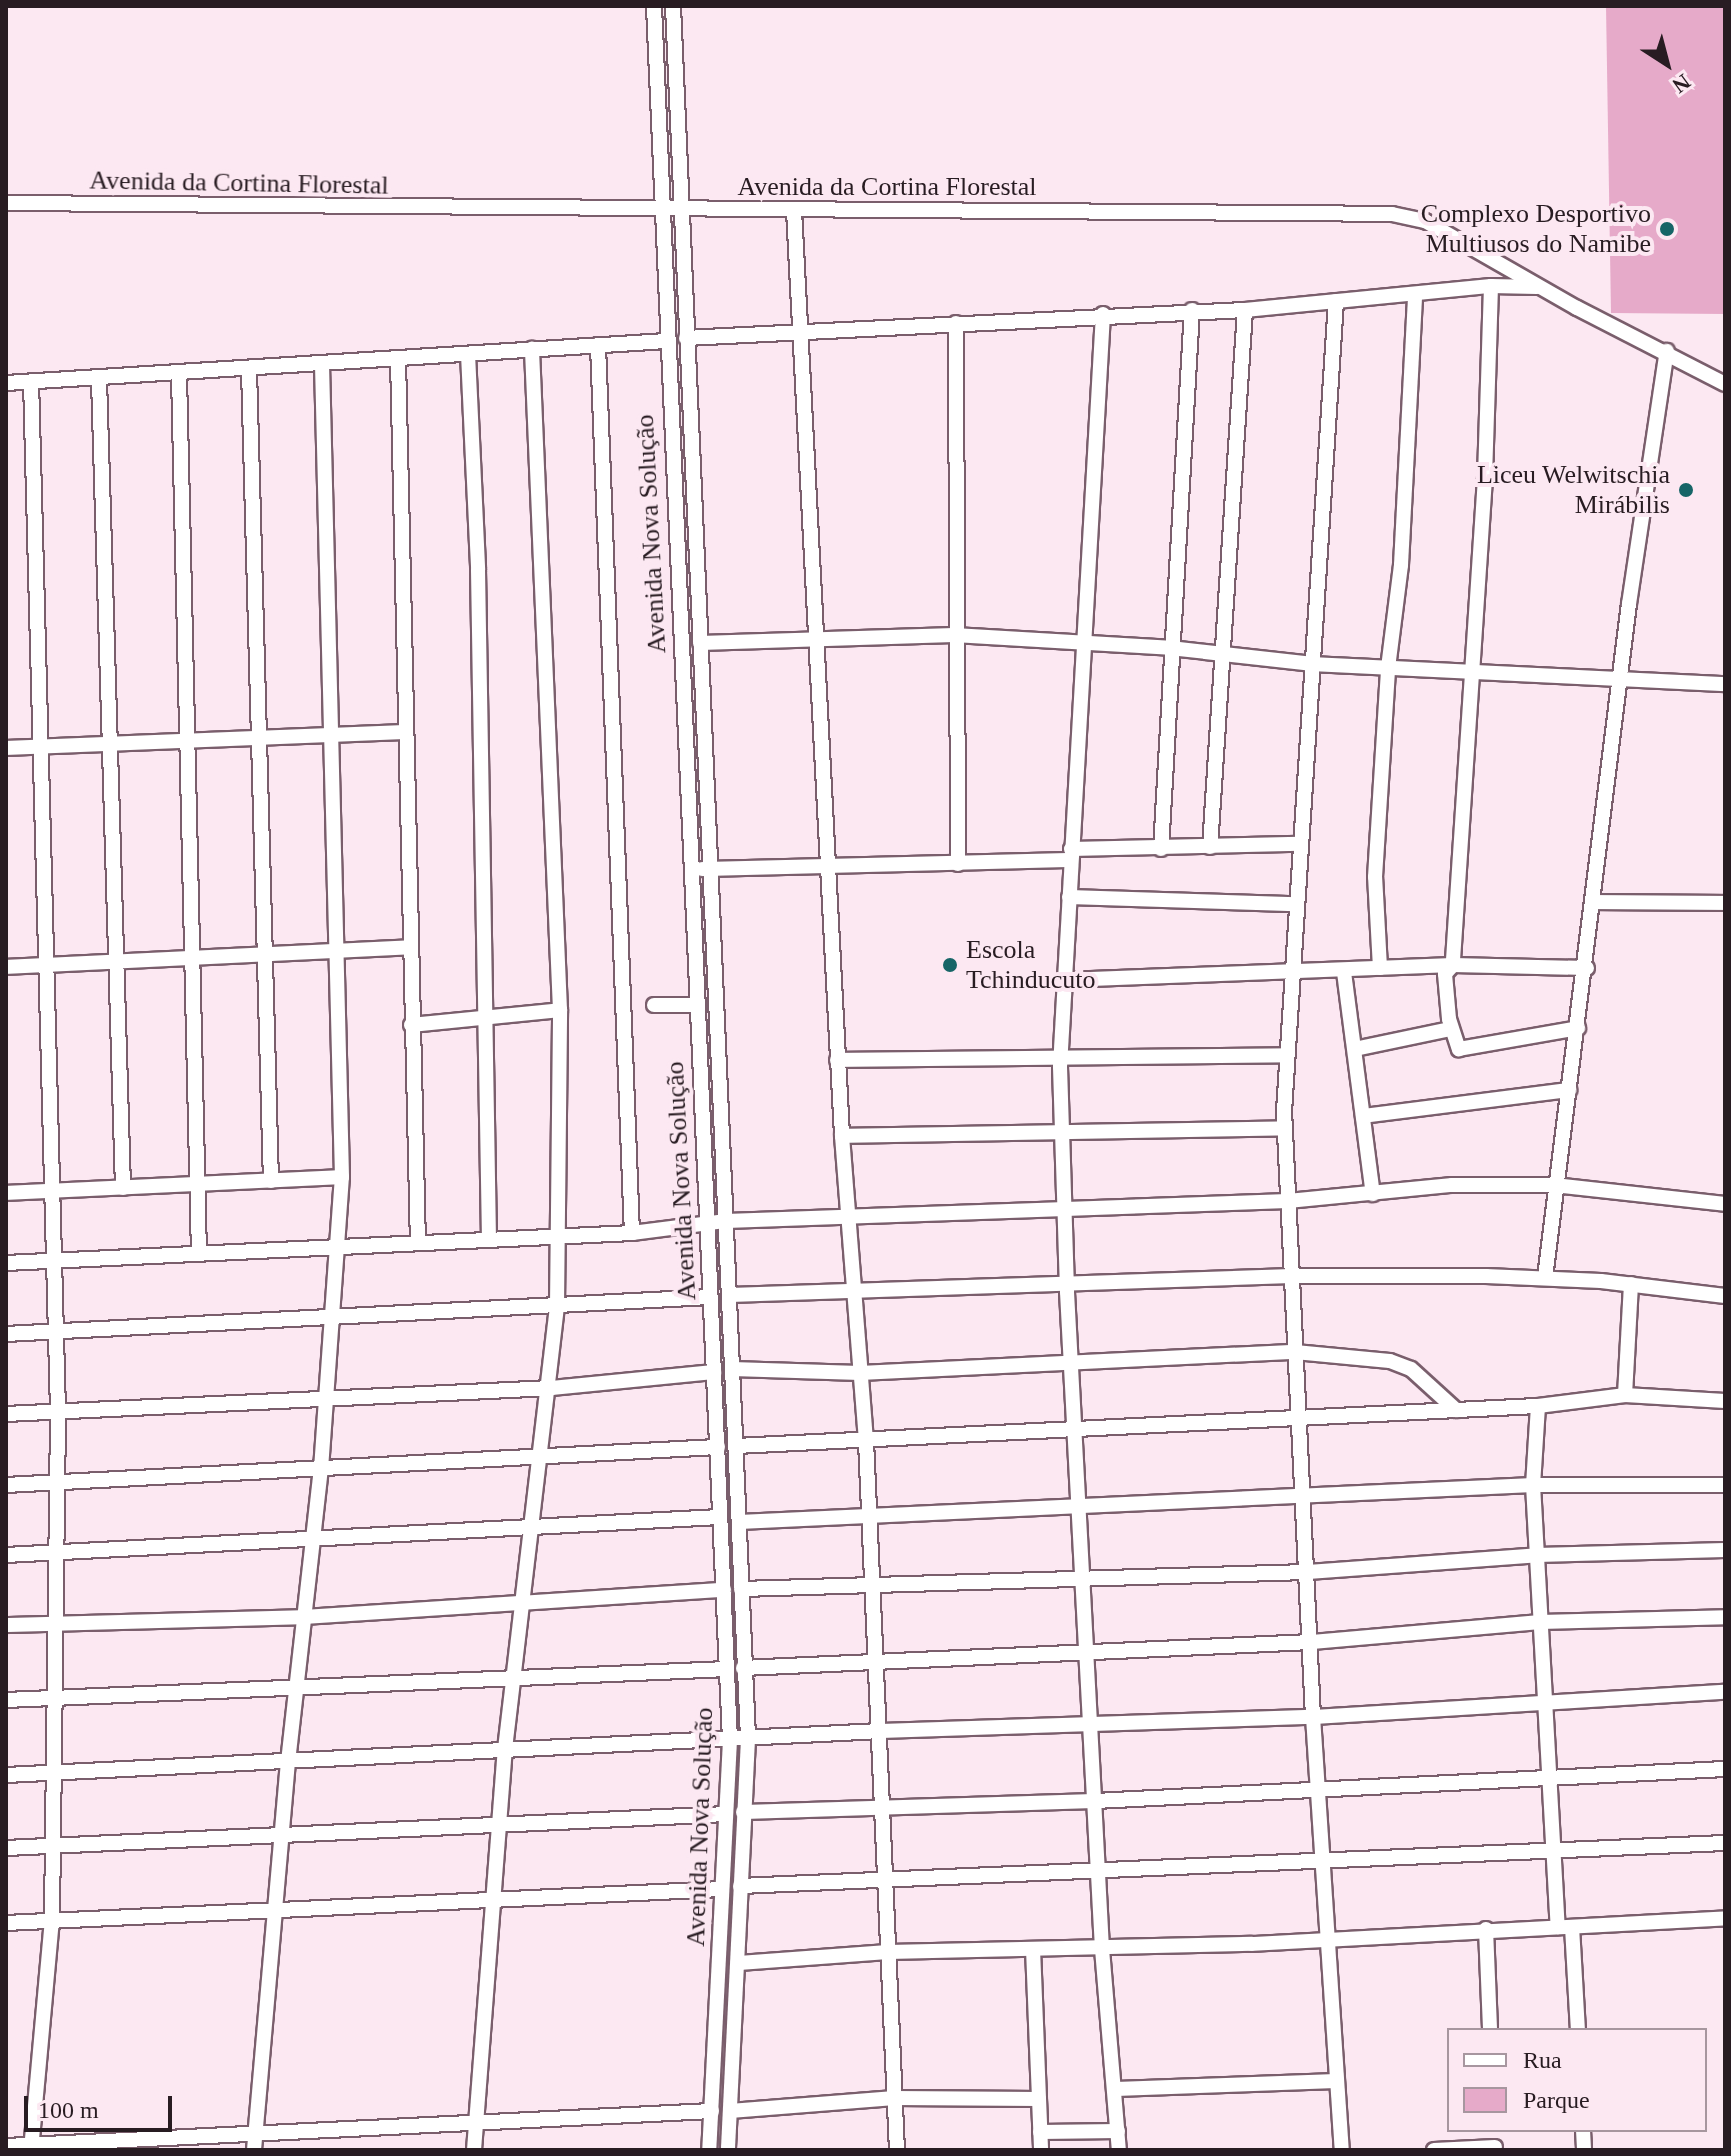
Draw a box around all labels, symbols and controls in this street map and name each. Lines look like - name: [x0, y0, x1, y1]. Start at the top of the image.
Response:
- north arrow: [1627, 24, 1707, 104]
- text: N: [1668, 69, 1695, 99]
- street label: Avenida da Cortina Florestal: [89, 165, 389, 201]
- street label: Avenida da Cortina Florestal: [737, 171, 1037, 203]
- place label: Complexo Desportivo Multiusos do Namibe: [1421, 198, 1651, 260]
- marker: Complexo Desportivo Multiusos do Namibe: [1658, 220, 1676, 238]
- street label: Avenida Nova Solução: [629, 414, 673, 654]
- place label: Liceu Welwitschia Mirábilis: [1476, 459, 1670, 520]
- marker: Liceu Welwitschia Mirábilis: [1677, 481, 1695, 499]
- place label: Escola Tchinducuto: [966, 934, 1096, 996]
- marker: Escola Tchinducuto: [941, 956, 959, 974]
- street label: Avenida Nova Solução: [659, 1061, 703, 1301]
- street label: Avenida Nova Solução: [680, 1707, 720, 1947]
- legend: [1447, 2028, 1707, 2132]
- text: Rua: [1523, 2047, 1562, 2073]
- scale bar: [28, 2080, 176, 2130]
- text: Parque: [1523, 2087, 1590, 2113]
- text: 100 m: [38, 2097, 99, 2123]

